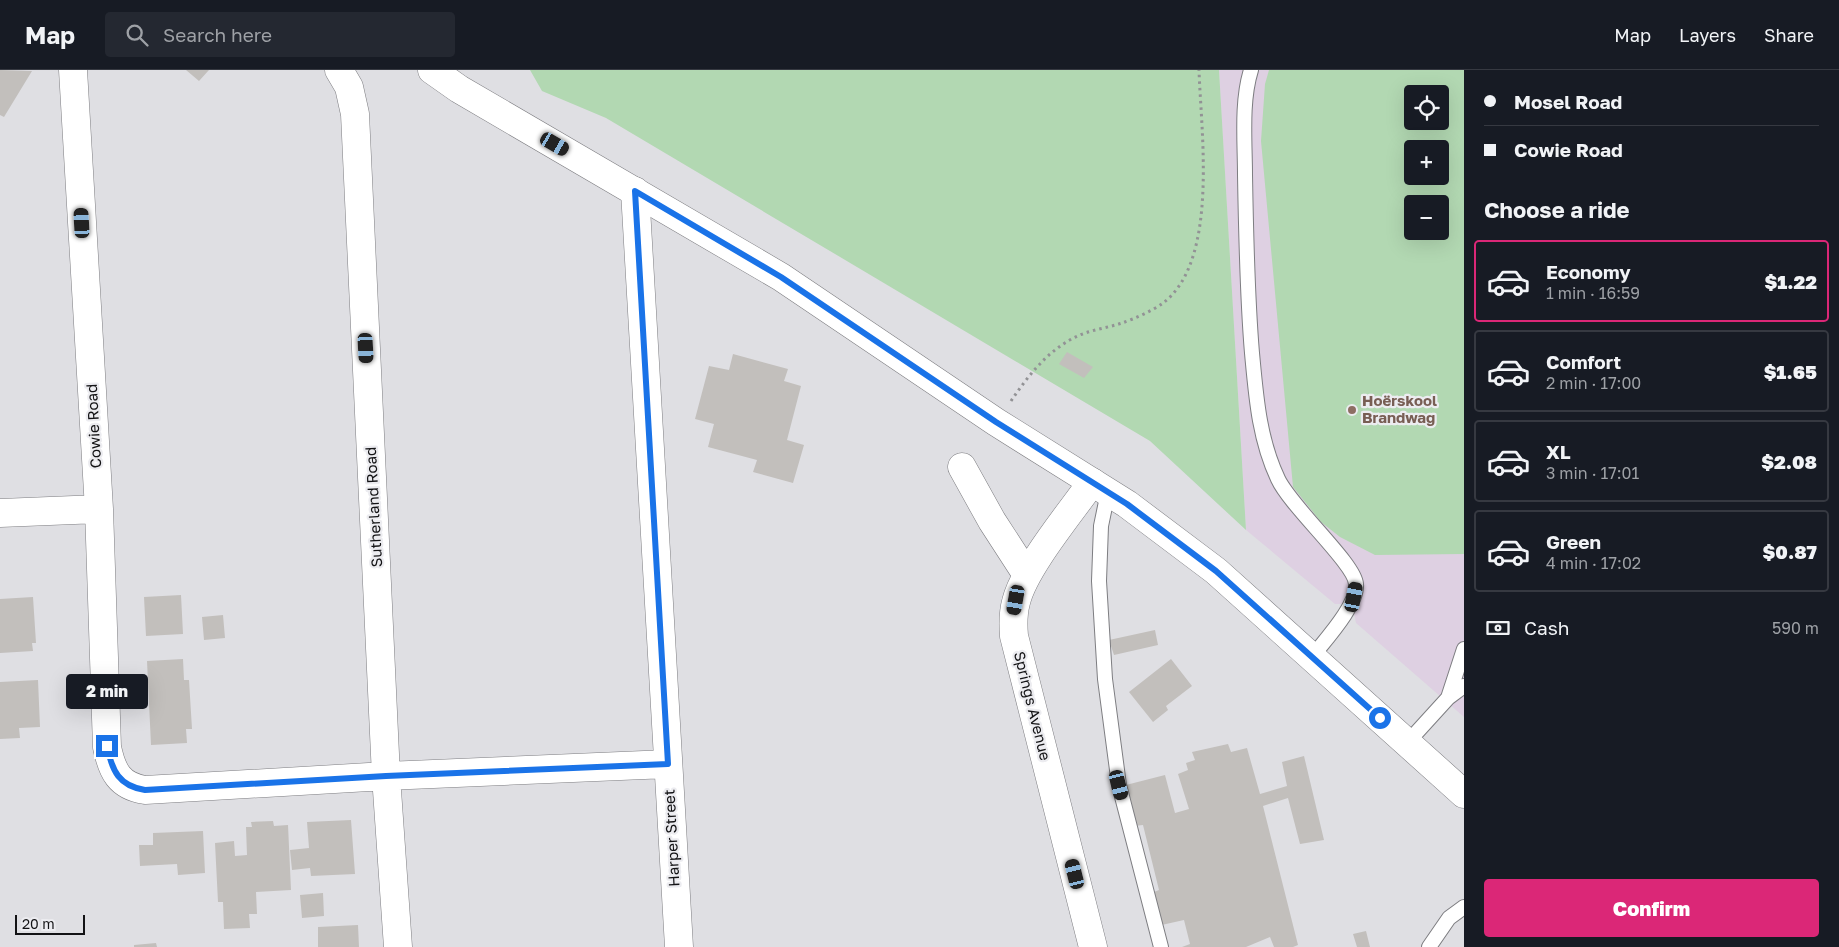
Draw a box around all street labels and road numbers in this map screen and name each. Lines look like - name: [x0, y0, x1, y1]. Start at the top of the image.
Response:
- street label: Cowie Road: [82, 383, 104, 469]
- street label: Sutherland Road: [361, 446, 385, 568]
- street label: Springs Avenue: [1011, 649, 1055, 762]
- street label: Harper Street: [659, 789, 683, 887]

